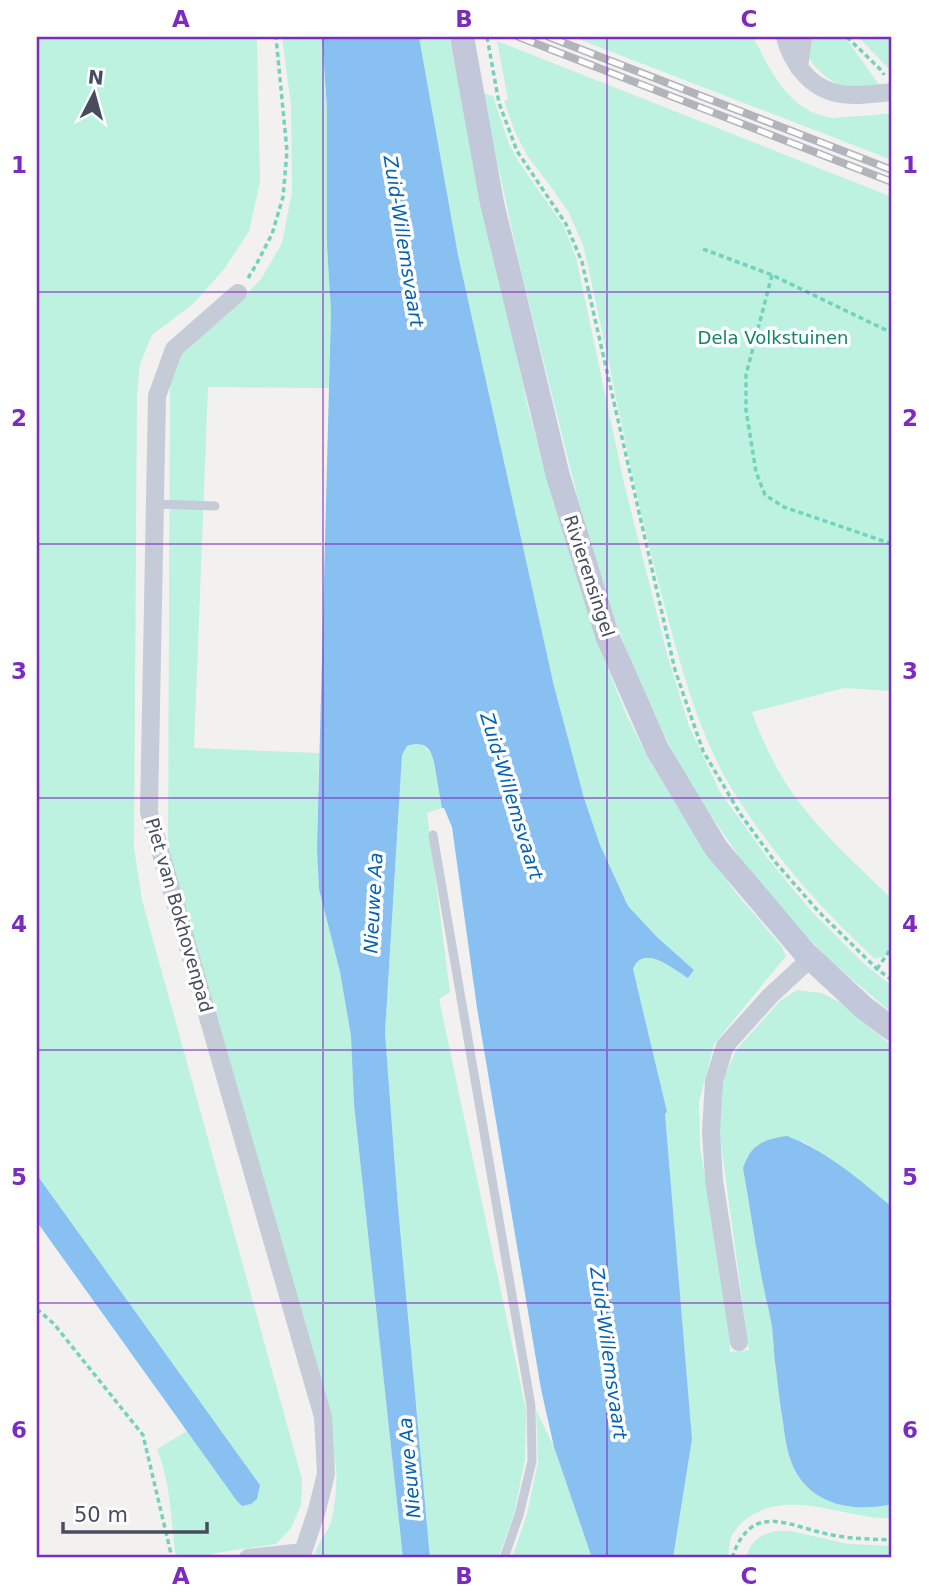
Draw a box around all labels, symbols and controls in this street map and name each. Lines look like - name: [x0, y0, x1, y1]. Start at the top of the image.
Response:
- text: A: [172, 6, 190, 32]
- text: B: [455, 6, 473, 32]
- text: C: [741, 6, 757, 32]
- north arrow: [60, 60, 130, 130]
- text: N: [87, 65, 105, 89]
- text: 1: [11, 152, 27, 178]
- text: 1: [902, 152, 918, 178]
- water label: Zuid-Willemsvaart: [379, 153, 429, 330]
- park label: Dela Volkstuinen: [698, 327, 848, 348]
- text: 2: [11, 405, 27, 431]
- text: 2: [902, 405, 918, 431]
- street label: Rivierensingel: [560, 512, 619, 639]
- text: 3: [11, 658, 27, 684]
- text: 3: [902, 658, 918, 684]
- water label: Zuid-Willemsvaart: [476, 709, 548, 884]
- street label: Piet van Bokhovenpad: [142, 815, 217, 1015]
- water label: Nieuwe Aa: [359, 852, 387, 954]
- text: 4: [11, 911, 27, 937]
- text: 4: [902, 911, 918, 937]
- text: 5: [11, 1164, 27, 1190]
- text: 5: [902, 1164, 918, 1190]
- water label: Zuid-Willemsvaart: [586, 1265, 632, 1442]
- text: 6: [11, 1417, 27, 1443]
- water label: Nieuwe Aa: [394, 1417, 424, 1519]
- text: 6: [902, 1417, 918, 1443]
- scale bar: [63, 1490, 206, 1534]
- text: 50 m: [74, 1503, 128, 1527]
- text: A: [172, 1563, 190, 1589]
- text: B: [455, 1563, 473, 1589]
- text: C: [741, 1563, 757, 1589]

